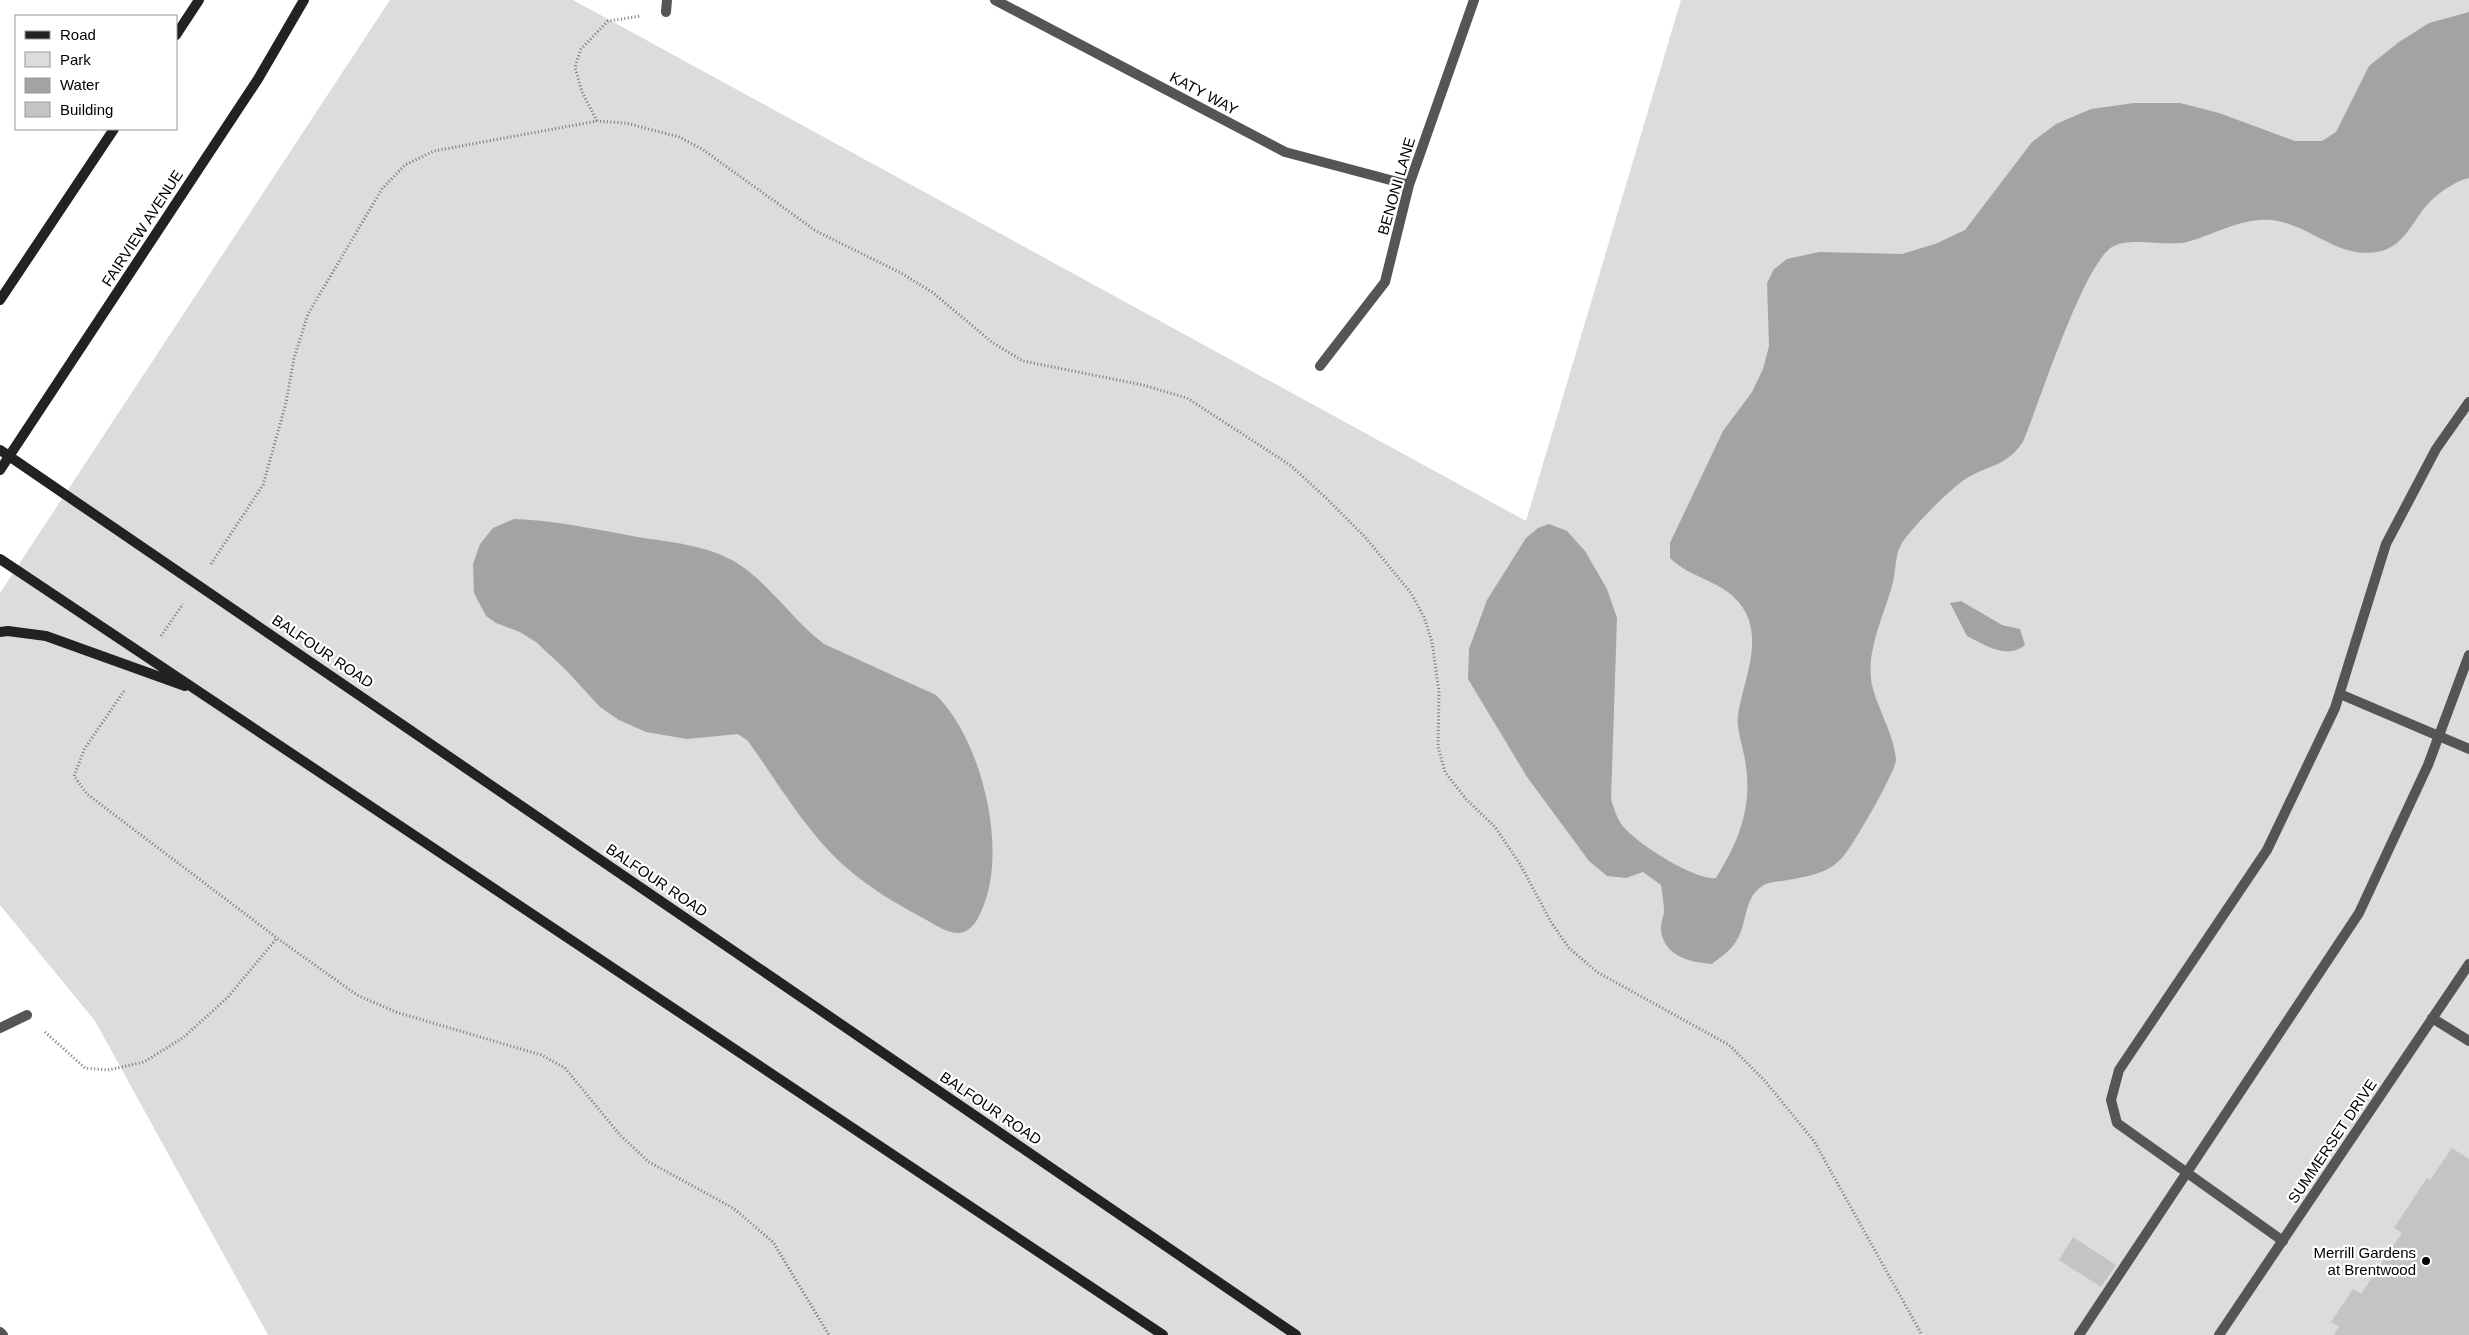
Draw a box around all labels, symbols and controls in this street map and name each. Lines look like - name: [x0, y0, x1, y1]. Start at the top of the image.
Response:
- legend: [15, 15, 178, 130]
- text: Road: [60, 26, 96, 43]
- text: Park: [60, 51, 91, 68]
- street label: KATY WAY: [1167, 68, 1241, 118]
- text: Water: [60, 76, 99, 93]
- text: Building: [60, 101, 113, 118]
- street label: BENONI LANE: [1374, 135, 1418, 237]
- street label: FAIRVIEW AVENUE: [98, 167, 186, 289]
- street label: BALFOUR ROAD: [269, 611, 377, 691]
- street label: BALFOUR ROAD: [603, 840, 711, 920]
- street label: BALFOUR ROAD: [937, 1068, 1045, 1148]
- street label: SUMMERSET DRIVE: [2284, 1076, 2380, 1206]
- place label: Merrill Gardens at Brentwood: [2313, 1244, 2416, 1278]
- marker: Merrill Gardens at Brentwood: [2420, 1255, 2432, 1267]

